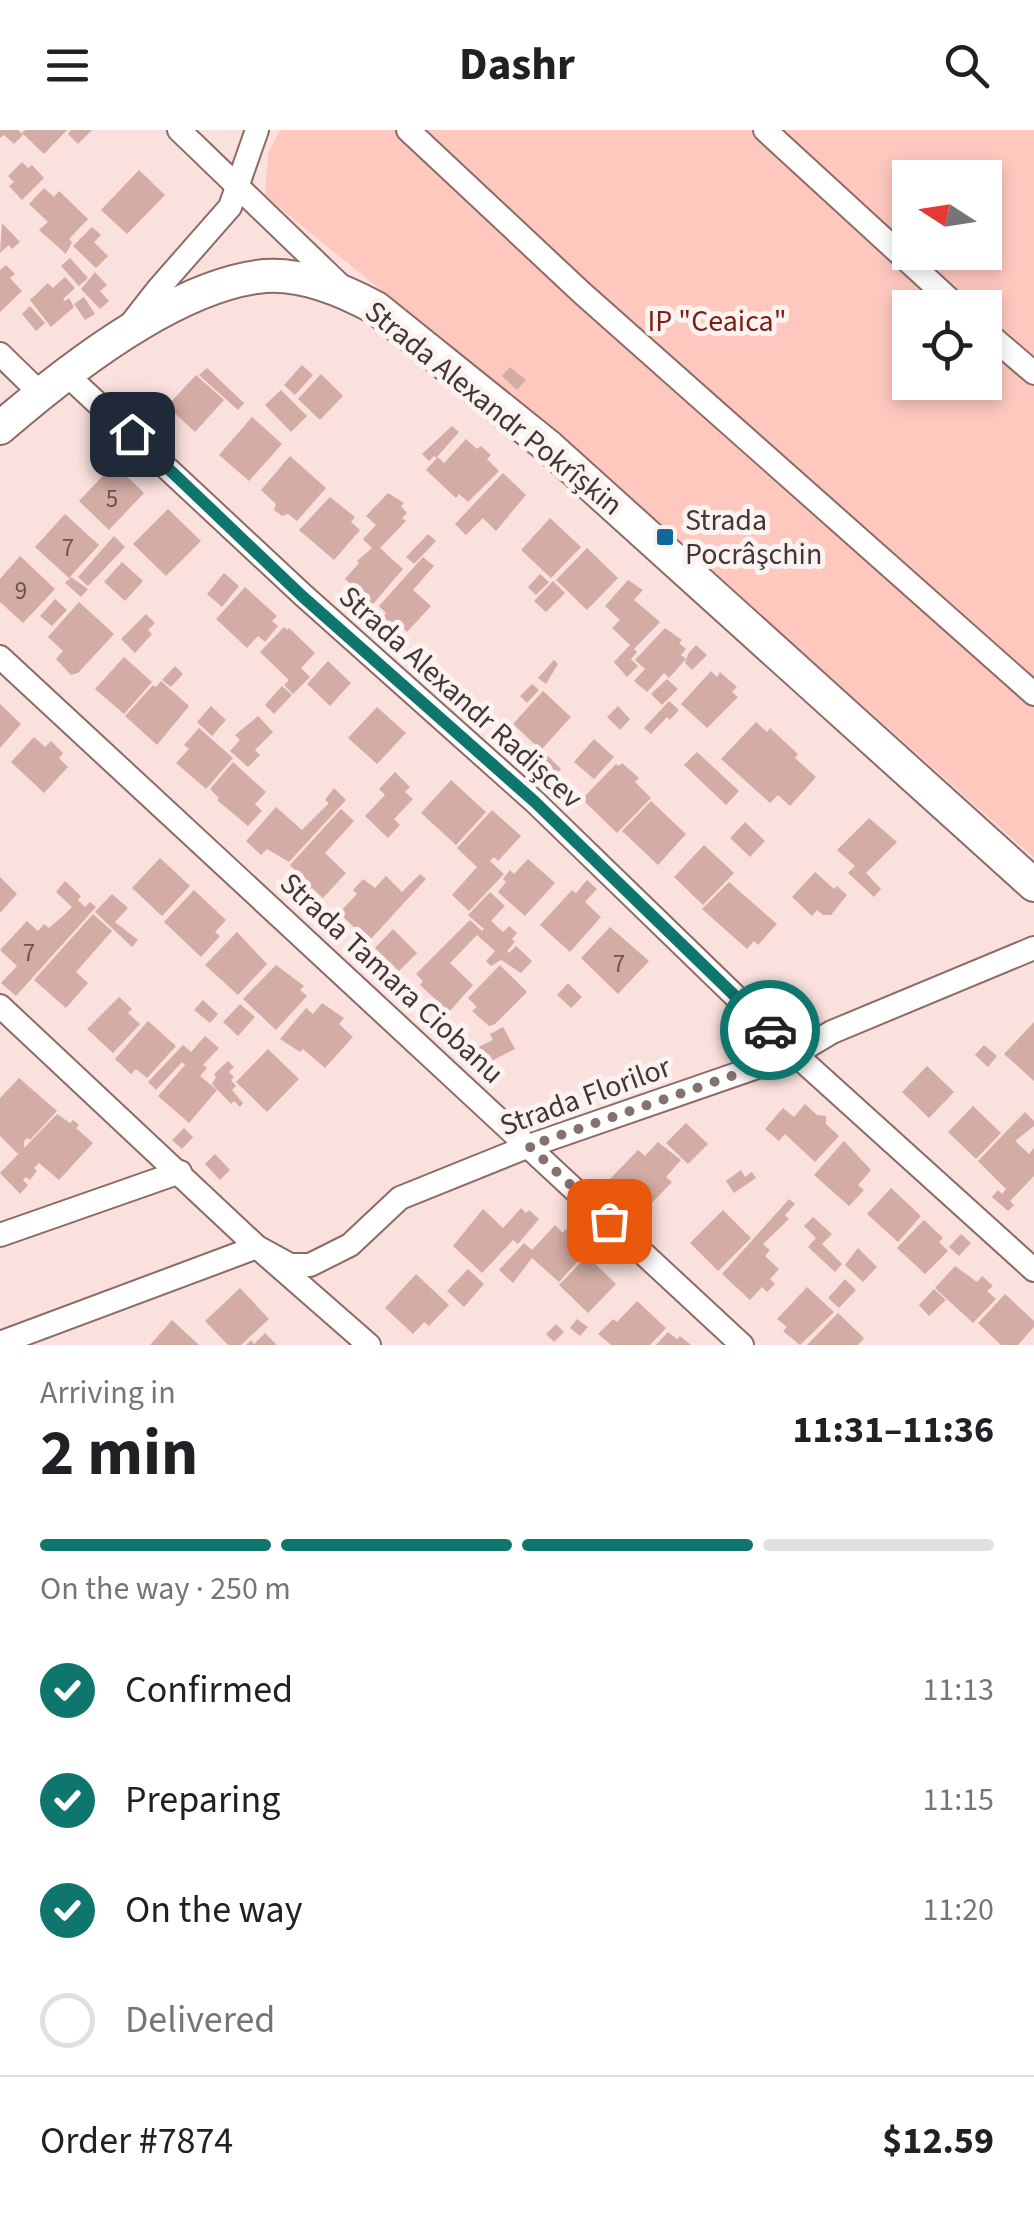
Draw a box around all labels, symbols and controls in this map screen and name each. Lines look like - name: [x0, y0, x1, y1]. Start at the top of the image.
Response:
- text: Dashr: [459, 33, 575, 97]
- icon: menu: [40, 38, 95, 93]
- icon: search: [939, 38, 994, 93]
- north arrow: [892, 160, 1002, 270]
- map controls: [892, 160, 1002, 400]
- button: locate: [892, 290, 1002, 400]
- street label: Strada Alexandr Pokrîșkin: [356, 291, 632, 526]
- park label: IP "Ceaica": [647, 300, 787, 343]
- pin: [90, 392, 175, 477]
- icon: home: [105, 407, 160, 462]
- house number: 5: [106, 481, 118, 517]
- place label: Strada Pocrâşchin: [685, 499, 822, 576]
- marker: Strada Pocrâşchin: [654, 526, 676, 548]
- house number: 7: [62, 530, 74, 566]
- house number: 9: [15, 573, 27, 609]
- street label: Strada Alexandr Radișcev: [329, 576, 592, 819]
- street label: Strada Tamara Ciobanu: [270, 863, 513, 1094]
- house number: 7: [23, 935, 35, 971]
- house number: 7: [613, 946, 625, 982]
- courier: [720, 980, 820, 1080]
- icon: car: [743, 1003, 798, 1058]
- street label: Strada Florilor: [494, 1045, 677, 1147]
- pin: [567, 1179, 652, 1264]
- icon: bag: [582, 1194, 637, 1249]
- text: Arriving in: [40, 1370, 176, 1416]
- text: 11:31–11:36: [792, 1403, 994, 1457]
- text: 2 min: [40, 1407, 198, 1500]
- text: On the way · 250 m: [40, 1566, 291, 1612]
- icon: check: [40, 1663, 95, 1718]
- text: Confirmed: [125, 1663, 293, 1717]
- text: 11:13: [922, 1667, 994, 1713]
- icon: check: [40, 1773, 95, 1828]
- text: Preparing: [125, 1773, 280, 1827]
- text: 11:15: [922, 1777, 994, 1823]
- icon: check: [40, 1883, 95, 1938]
- text: On the way: [125, 1883, 302, 1937]
- text: 11:20: [922, 1887, 994, 1933]
- text: Delivered: [125, 1993, 275, 2047]
- text: Order #7874: [40, 2114, 233, 2168]
- text: $12.59: [882, 2114, 994, 2168]

